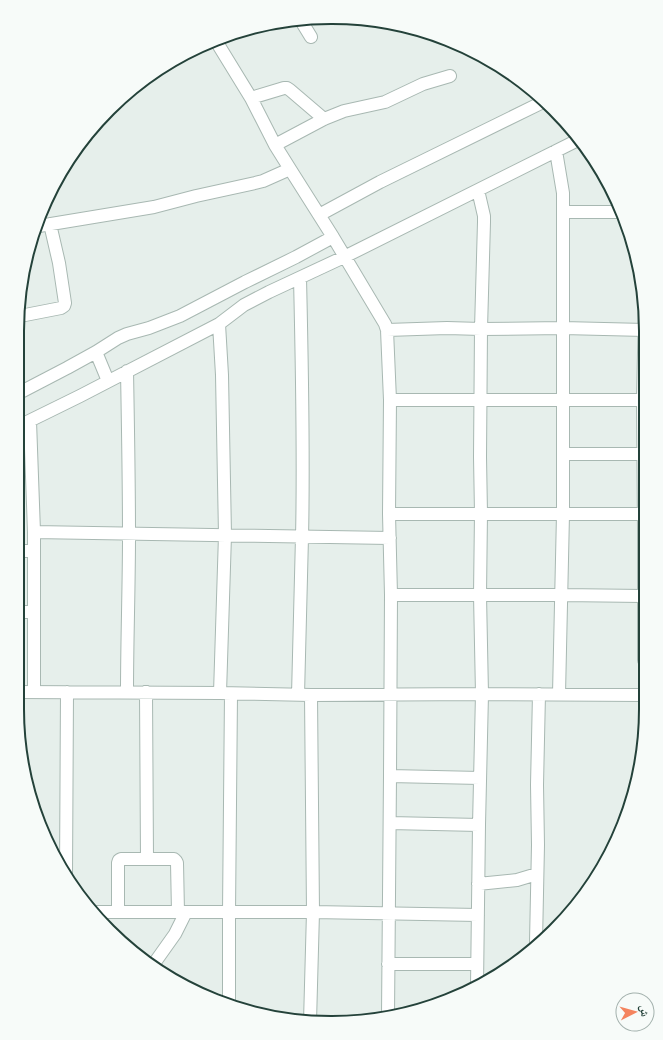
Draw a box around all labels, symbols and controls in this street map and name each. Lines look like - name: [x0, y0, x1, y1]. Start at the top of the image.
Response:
- north arrow: [615, 992, 655, 1032]
- text: ش: [636, 1004, 653, 1018]

